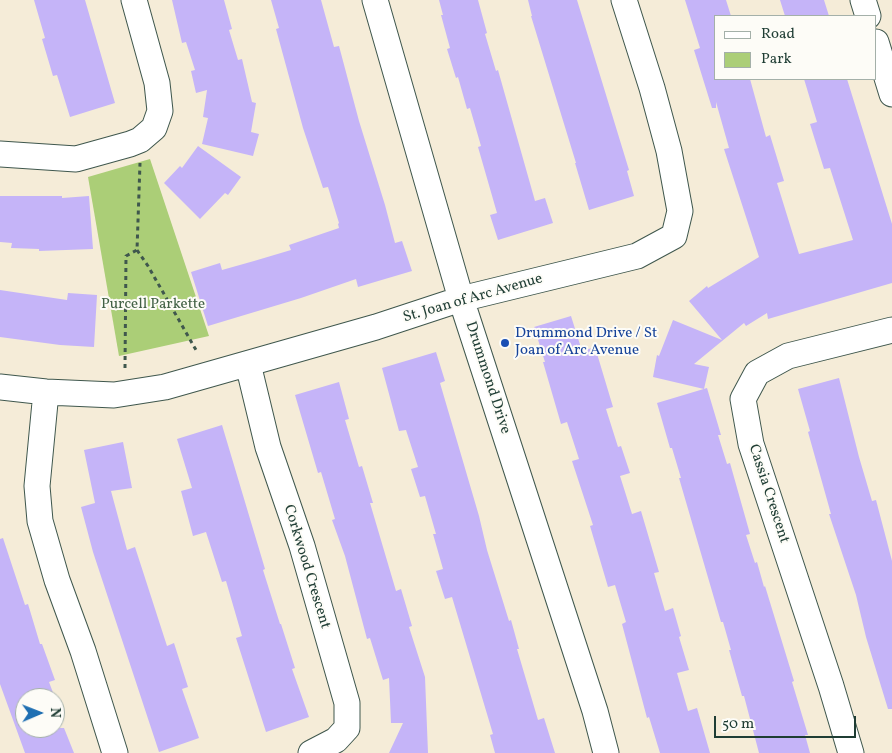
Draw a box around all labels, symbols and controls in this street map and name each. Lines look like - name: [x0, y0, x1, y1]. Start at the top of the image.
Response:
- legend: [714, 15, 877, 80]
- text: Road: [761, 24, 795, 45]
- text: Park: [761, 49, 792, 70]
- street label: St. Joan of Arc Avenue: [401, 270, 545, 328]
- park label: Purcell Parkette: [101, 296, 205, 314]
- street label: Drummond Drive: [460, 319, 514, 437]
- place label: Drummond Drive / St Joan of Arc Avenue: [515, 325, 657, 360]
- marker: Drummond Drive / St Joan of Arc Avenue: [499, 337, 511, 349]
- street label: Cassia Crescent: [744, 442, 792, 546]
- street label: Corkwood Crescent: [279, 503, 333, 631]
- north arrow: [15, 688, 65, 738]
- scale bar: [717, 706, 860, 738]
- text: N: [45, 707, 64, 718]
- text: 50 m: [722, 714, 754, 735]

